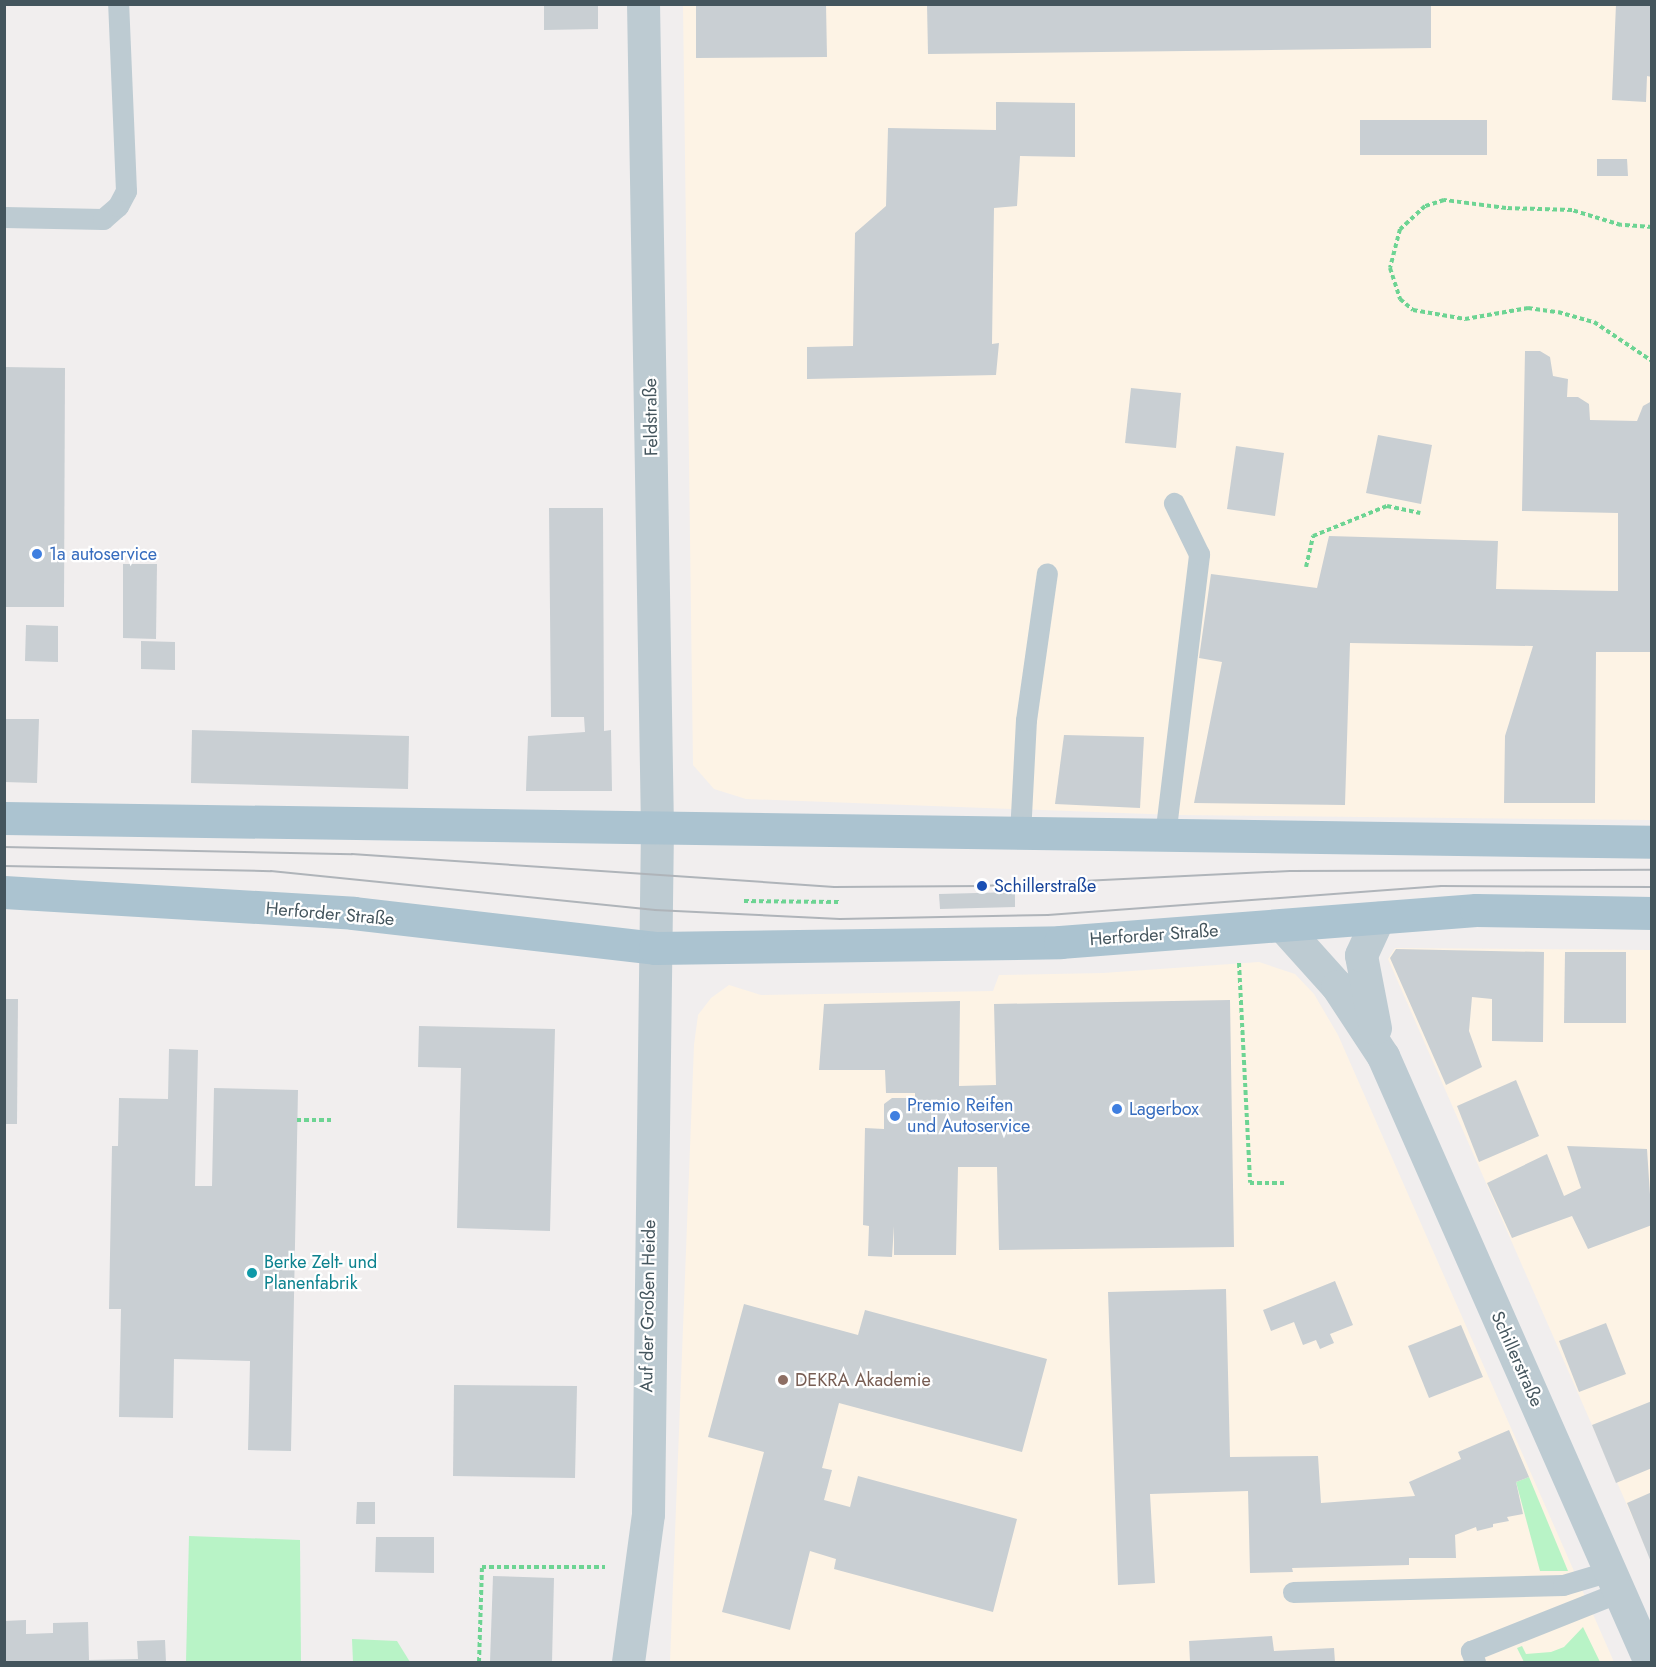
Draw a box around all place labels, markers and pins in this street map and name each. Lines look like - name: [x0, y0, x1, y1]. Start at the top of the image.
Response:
- place label: 1a autoservice: [49, 543, 157, 565]
- marker: 1a autoservice: [30, 547, 44, 561]
- place label: Schillerstraße: [994, 875, 1096, 897]
- marker: Schillerstraße: [975, 879, 989, 893]
- place label: Premio Reifen und Autoservice: [907, 1095, 1030, 1138]
- place label: Lagerbox: [1129, 1098, 1199, 1120]
- marker: Lagerbox: [1110, 1102, 1124, 1116]
- marker: Premio Reifen und Autoservice: [888, 1109, 902, 1123]
- place label: Berke Zelt- und Planenfabrik: [264, 1252, 377, 1294]
- marker: Berke Zelt- und Planenfabrik: [245, 1266, 259, 1280]
- place label: DEKRA Akademie: [795, 1369, 931, 1391]
- marker: DEKRA Akademie: [776, 1373, 790, 1387]

